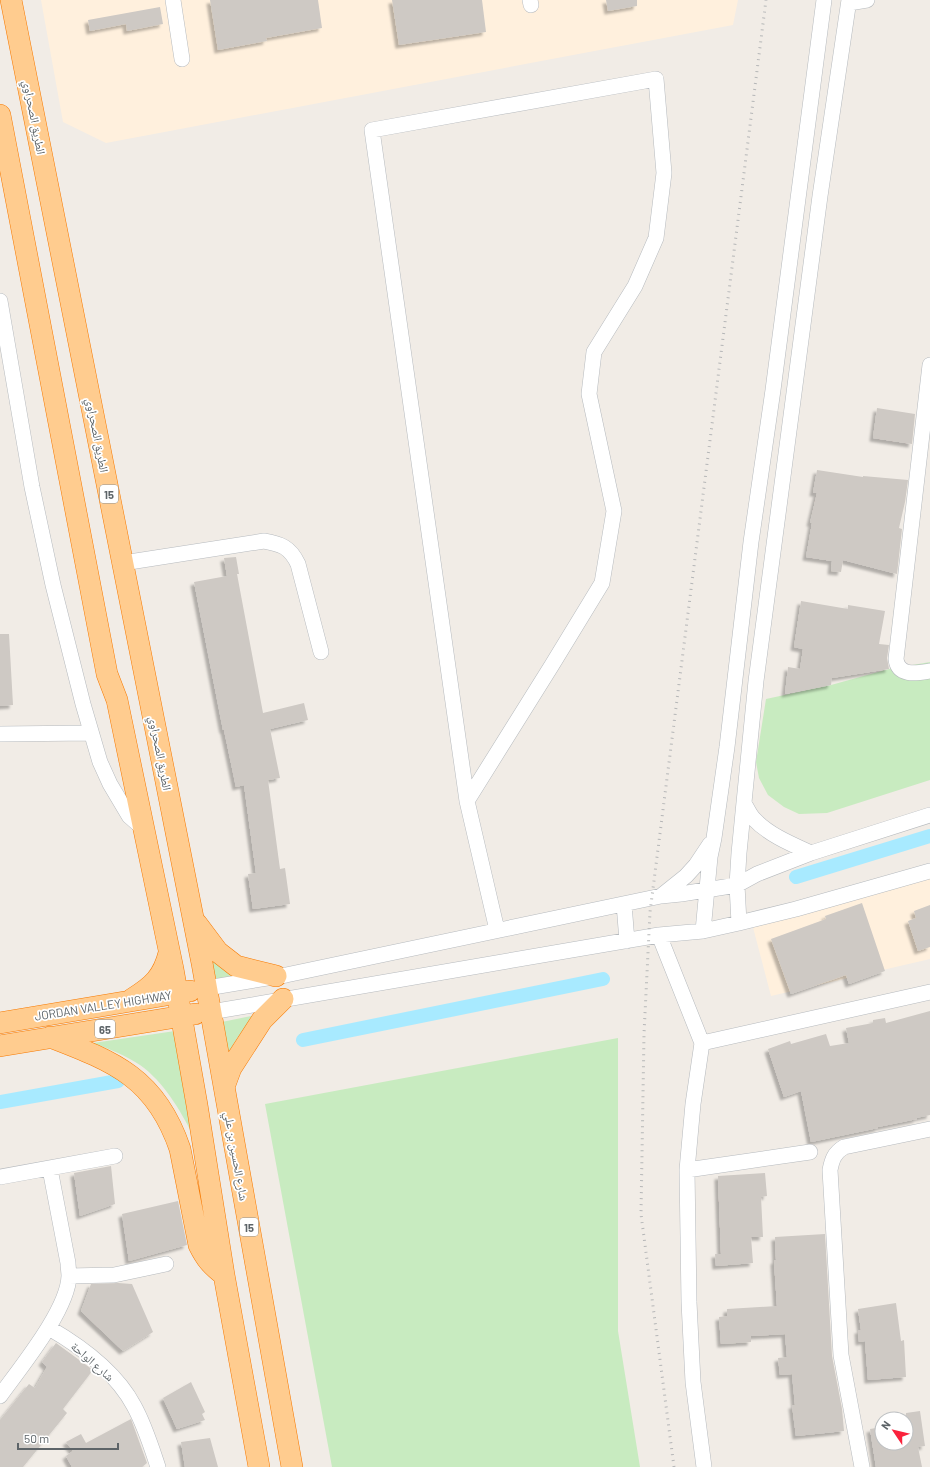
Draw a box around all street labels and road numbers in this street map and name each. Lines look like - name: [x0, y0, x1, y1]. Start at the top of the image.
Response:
- street label: الطريق الصحراوي: [17, 79, 49, 156]
- street label: الطريق الصحراوي: [80, 397, 112, 474]
- road number: 15: [100, 485, 118, 503]
- street label: الطريق الصحراوي: [143, 715, 175, 792]
- street label: JORDAN VALLEY HIGHWAY: [33, 987, 173, 1023]
- road number: 65: [95, 1020, 115, 1038]
- street label: شارع الحسين بن علي: [218, 1110, 252, 1202]
- road number: 15: [240, 1218, 258, 1236]
- street label: شارع الواحة: [67, 1339, 117, 1385]

